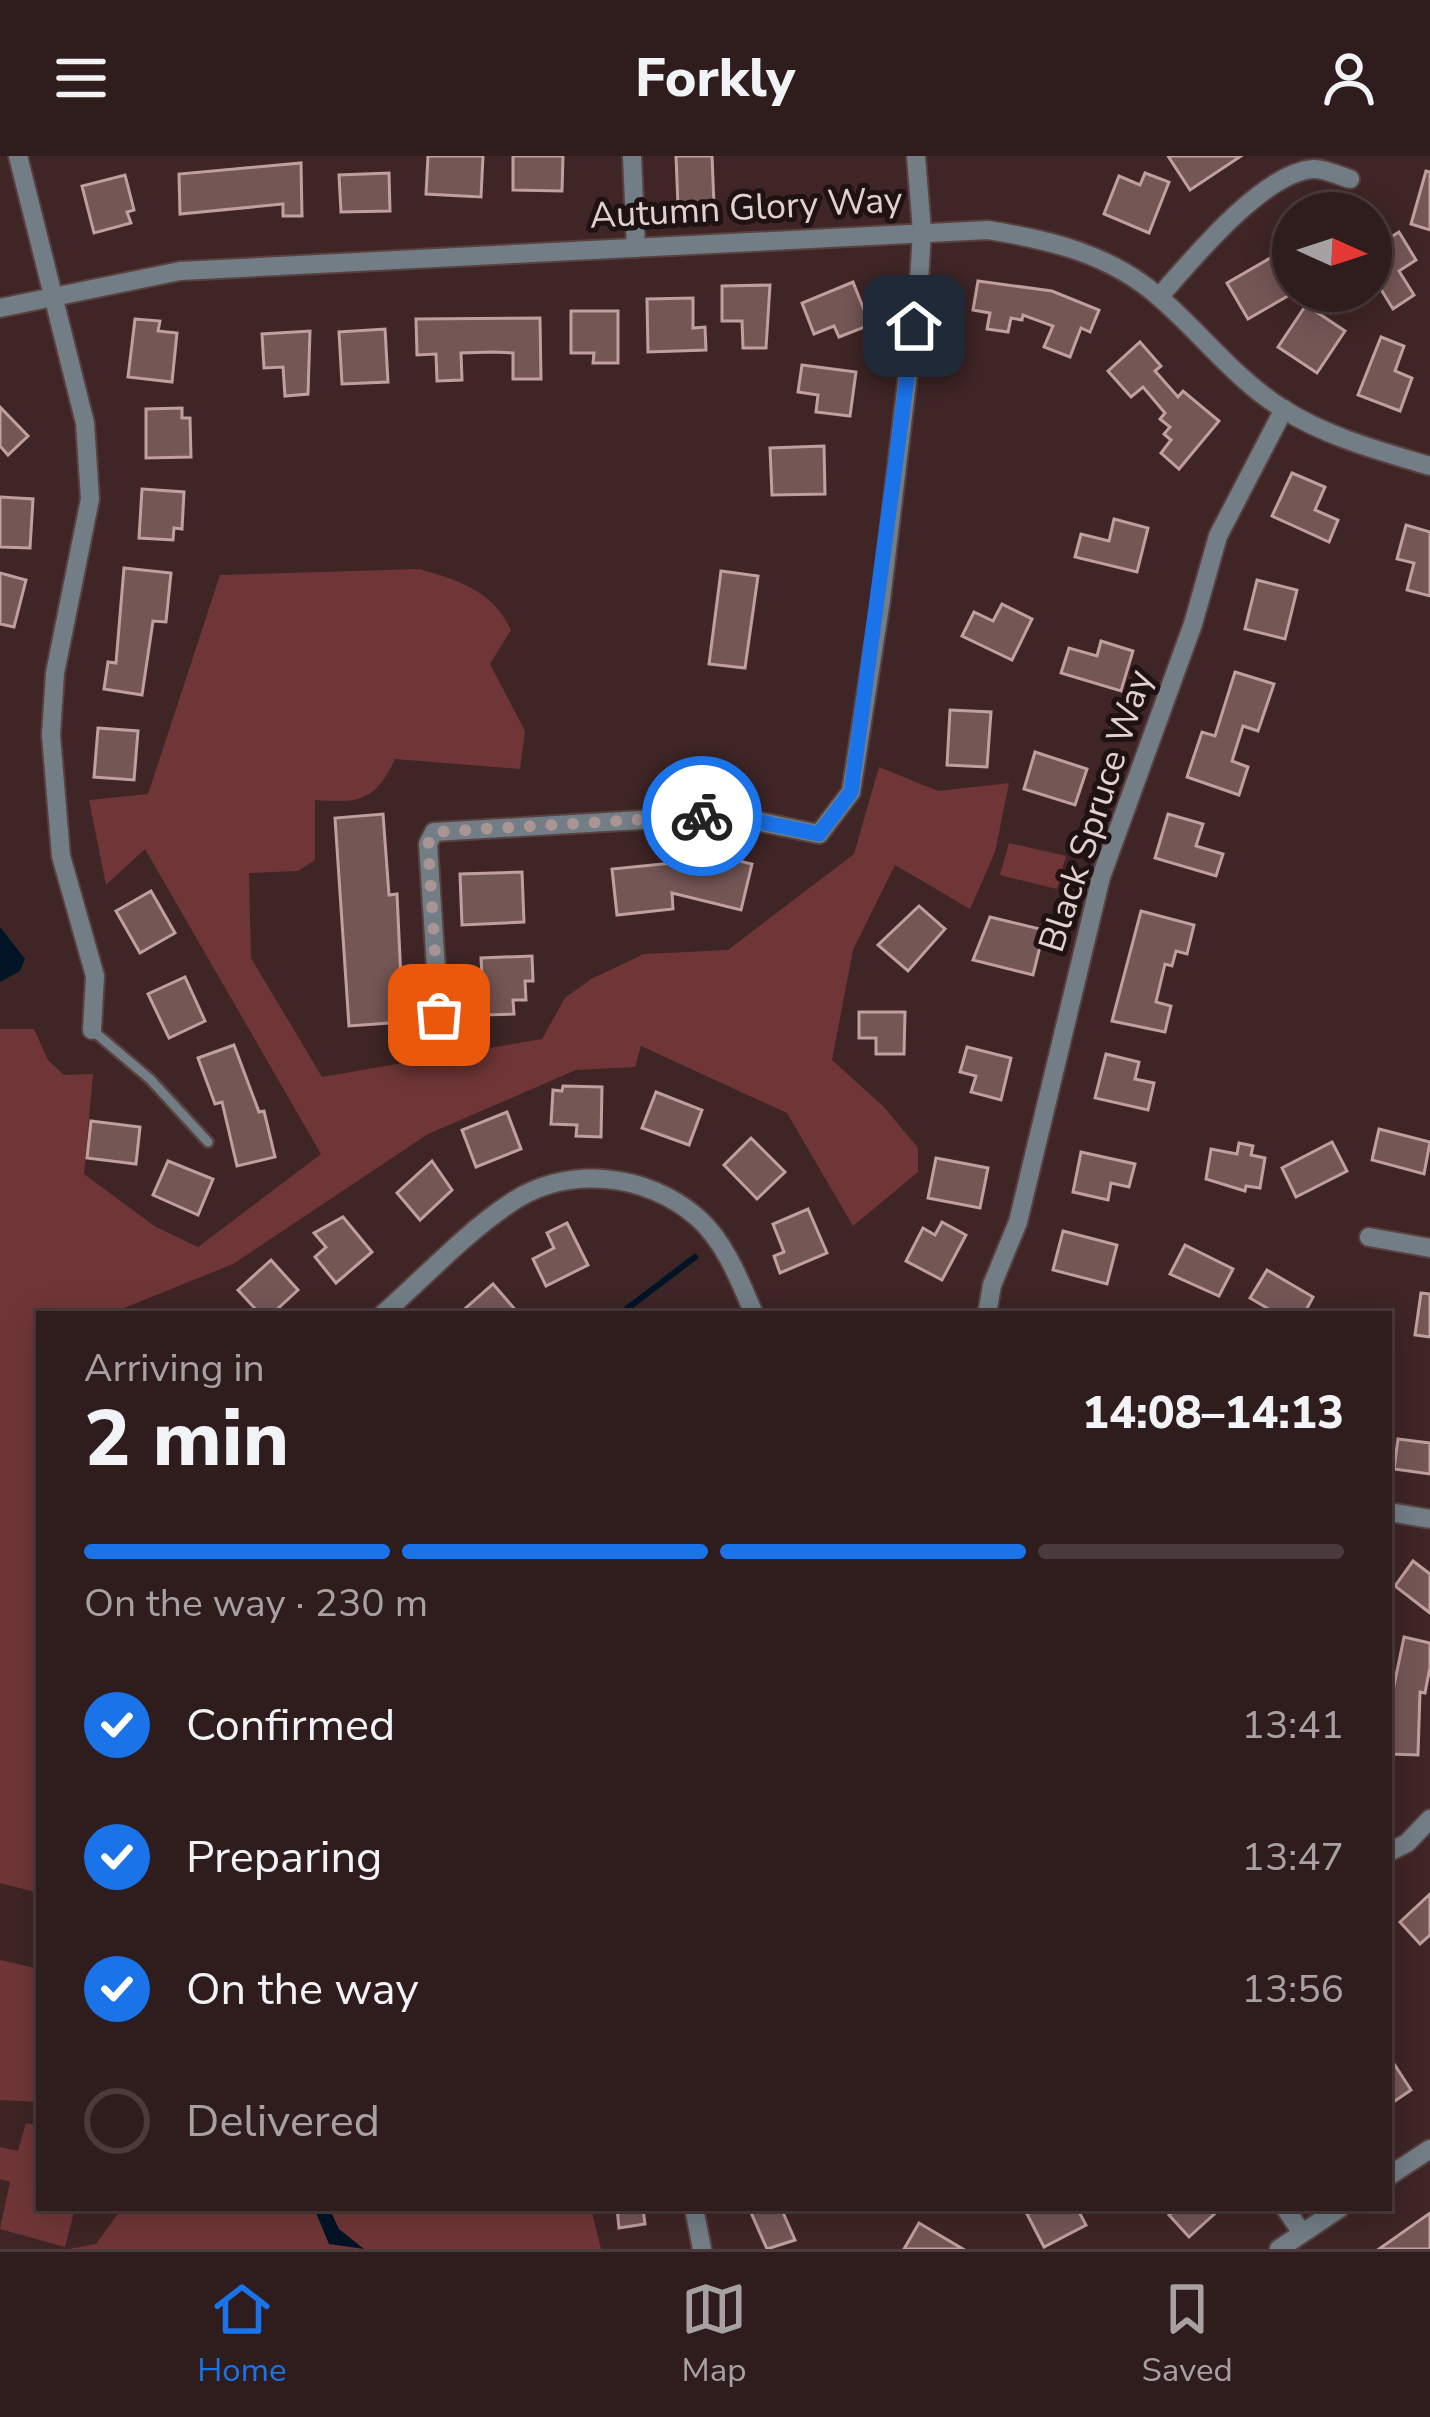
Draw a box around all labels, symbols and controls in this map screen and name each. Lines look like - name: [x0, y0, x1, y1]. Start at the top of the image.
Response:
- text: Forkly: [635, 41, 795, 115]
- icon: menu: [48, 45, 114, 111]
- icon: person: [1316, 45, 1382, 111]
- street label: Autumn Glory Way: [588, 175, 904, 241]
- north arrow: [1272, 192, 1392, 312]
- map controls: [1272, 192, 1392, 312]
- pin: [863, 275, 965, 377]
- icon: home: [881, 293, 947, 359]
- street label: Black Spruce Way: [1027, 663, 1165, 958]
- courier: [642, 756, 762, 876]
- icon: bike: [669, 783, 735, 849]
- pin: [388, 964, 490, 1066]
- icon: bag: [406, 982, 472, 1048]
- text: Arriving in: [84, 1342, 265, 1395]
- text: 14:08–14:13: [1082, 1383, 1344, 1444]
- text: 2 min: [84, 1386, 289, 1493]
- text: On the way · 230 m: [84, 1577, 428, 1630]
- icon: check: [84, 1692, 150, 1758]
- text: Confirmed: [186, 1695, 395, 1756]
- text: 13:41: [1242, 1699, 1344, 1752]
- icon: check: [84, 1824, 150, 1890]
- text: Preparing: [186, 1827, 382, 1888]
- text: 13:47: [1242, 1831, 1344, 1884]
- icon: check: [84, 1956, 150, 2022]
- text: On the way: [186, 1959, 419, 2020]
- text: 13:56: [1242, 1963, 1344, 2016]
- text: Delivered: [186, 2091, 380, 2152]
- tab: Home: [197, 2276, 287, 2393]
- tab: Map: [681, 2276, 747, 2393]
- tab: Saved: [1142, 2276, 1233, 2393]

